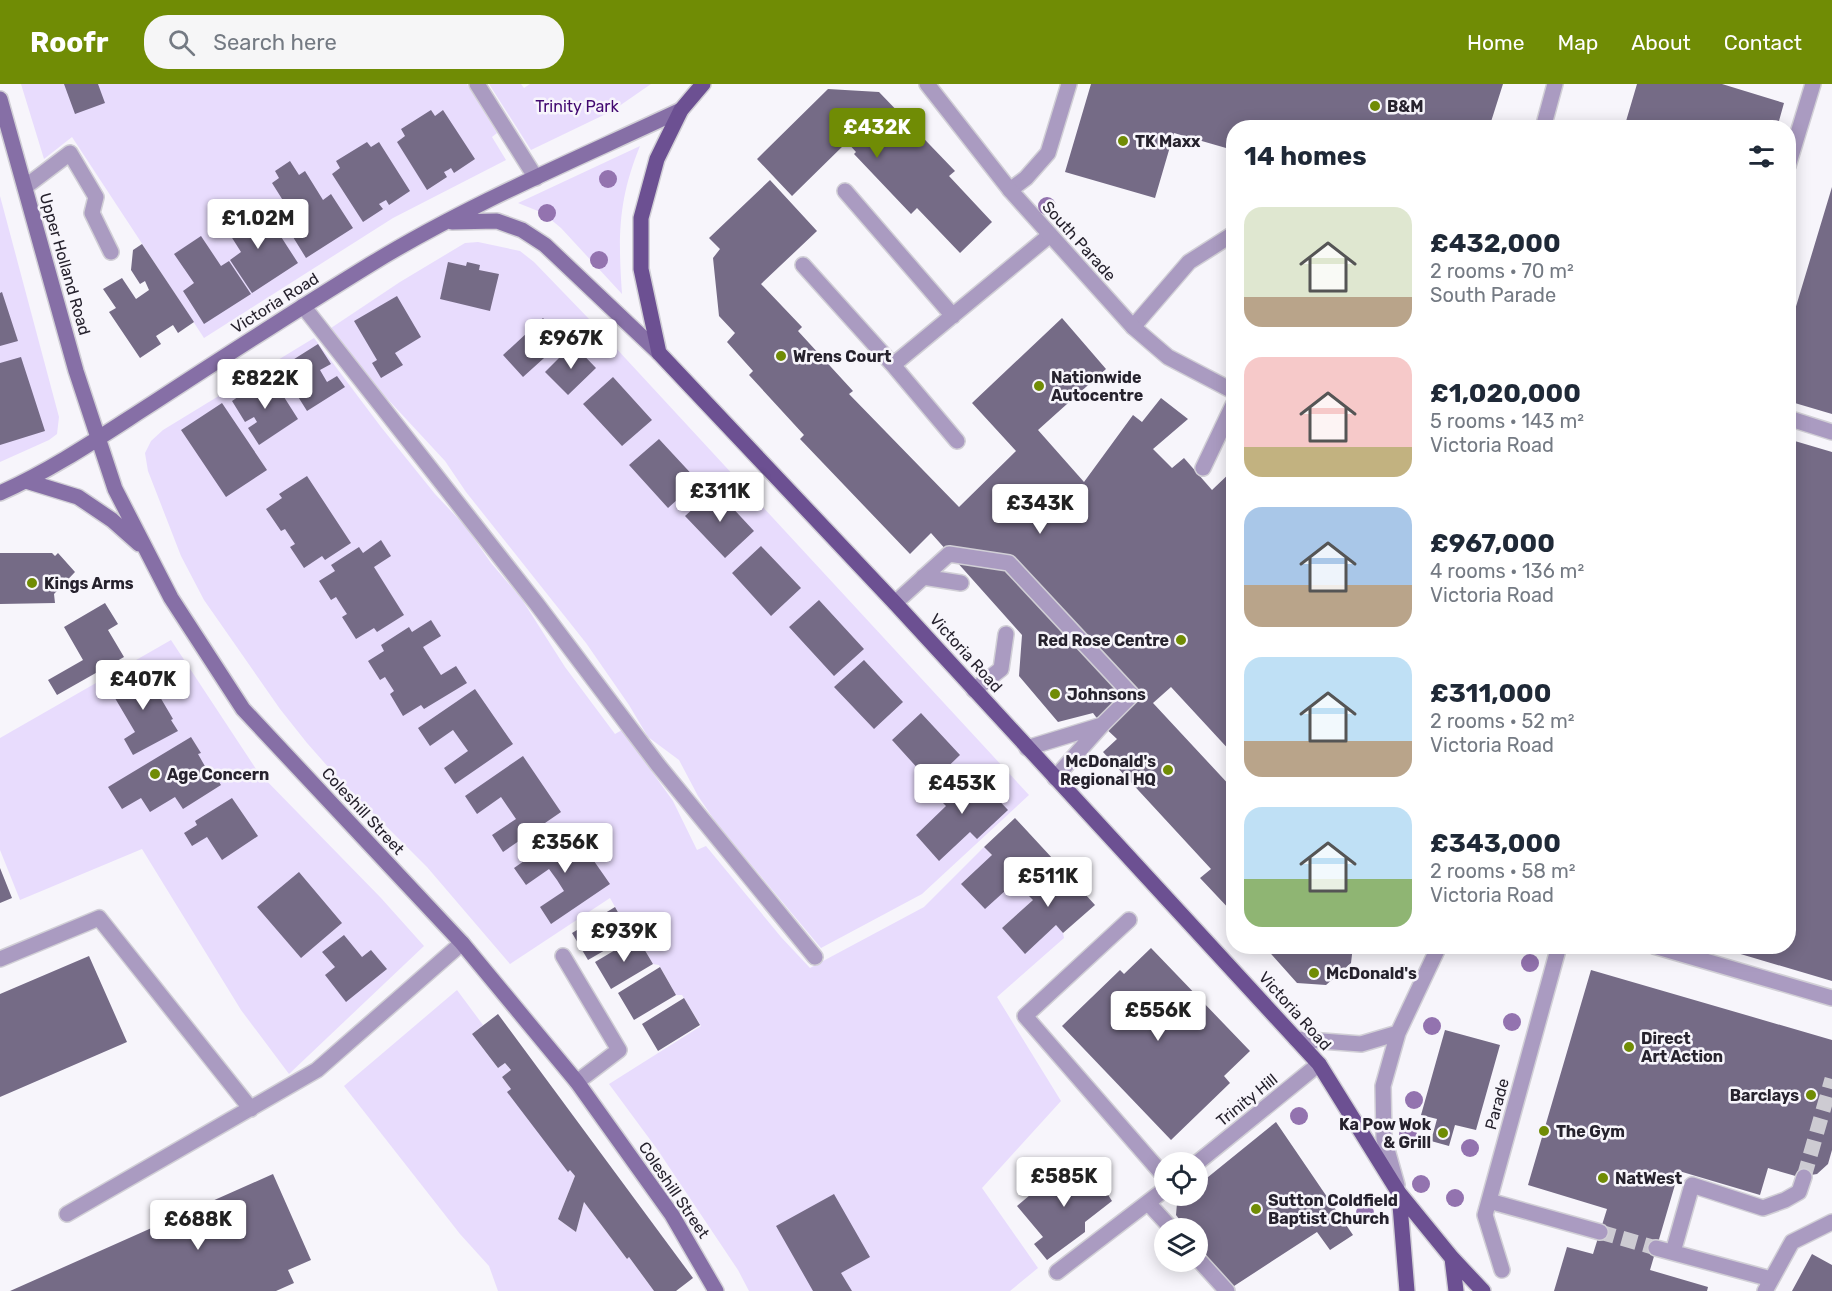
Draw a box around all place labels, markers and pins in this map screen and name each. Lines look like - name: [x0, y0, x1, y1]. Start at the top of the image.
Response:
- place label: B&M: [1387, 97, 1423, 116]
- marker: B&M: [1368, 99, 1382, 113]
- pin: £432K: [835, 108, 919, 159]
- place label: TK Maxx: [1135, 132, 1201, 151]
- marker: TK Maxx: [1116, 134, 1130, 148]
- pin: £1.02M: [209, 199, 307, 250]
- pin: £967K: [529, 319, 613, 370]
- place label: Wrens Court: [793, 347, 892, 366]
- marker: Wrens Court: [774, 349, 788, 363]
- pin: £822K: [223, 359, 307, 410]
- place label: Nationwide Autocentre: [1051, 368, 1143, 405]
- marker: Nationwide Autocentre: [1032, 379, 1046, 393]
- pin: £311K: [678, 472, 762, 523]
- pin: £343K: [998, 484, 1082, 535]
- place label: Kings Arms: [44, 574, 134, 593]
- marker: Kings Arms: [25, 576, 39, 590]
- place label: Red Rose Centre: [1037, 631, 1169, 650]
- marker: Red Rose Centre: [1174, 633, 1188, 647]
- pin: £407K: [101, 660, 185, 711]
- place label: Johnsons: [1067, 685, 1146, 704]
- marker: Johnsons: [1048, 687, 1062, 701]
- place label: McDonald's Regional HQ: [1060, 752, 1156, 789]
- marker: McDonald's Regional HQ: [1161, 763, 1175, 777]
- pin: £453K: [920, 764, 1004, 815]
- place label: Age Concern: [167, 765, 269, 784]
- marker: Age Concern: [148, 767, 162, 781]
- pin: £356K: [523, 823, 607, 874]
- pin: £511K: [1006, 857, 1090, 908]
- pin: £939K: [582, 912, 666, 963]
- place label: McDonald's: [1326, 964, 1417, 983]
- marker: McDonald's: [1307, 966, 1321, 980]
- pin: £556K: [1116, 991, 1200, 1042]
- place label: Direct Art Action: [1641, 1029, 1723, 1066]
- marker: Direct Art Action: [1622, 1040, 1636, 1054]
- place label: Barclays: [1730, 1086, 1799, 1105]
- marker: Barclays: [1804, 1088, 1818, 1102]
- place label: Ka Pow Wok & Grill: [1339, 1115, 1432, 1152]
- place label: The Gym: [1556, 1122, 1625, 1141]
- marker: The Gym: [1537, 1124, 1551, 1138]
- marker: Ka Pow Wok & Grill: [1436, 1126, 1450, 1140]
- pin: £585K: [1022, 1157, 1106, 1208]
- place label: NatWest: [1615, 1169, 1683, 1188]
- marker: NatWest: [1596, 1171, 1610, 1185]
- place label: Sutton Coldfield Baptist Church: [1268, 1191, 1398, 1228]
- pin: £688K: [156, 1200, 240, 1251]
- marker: Sutton Coldfield Baptist Church: [1249, 1202, 1263, 1216]

